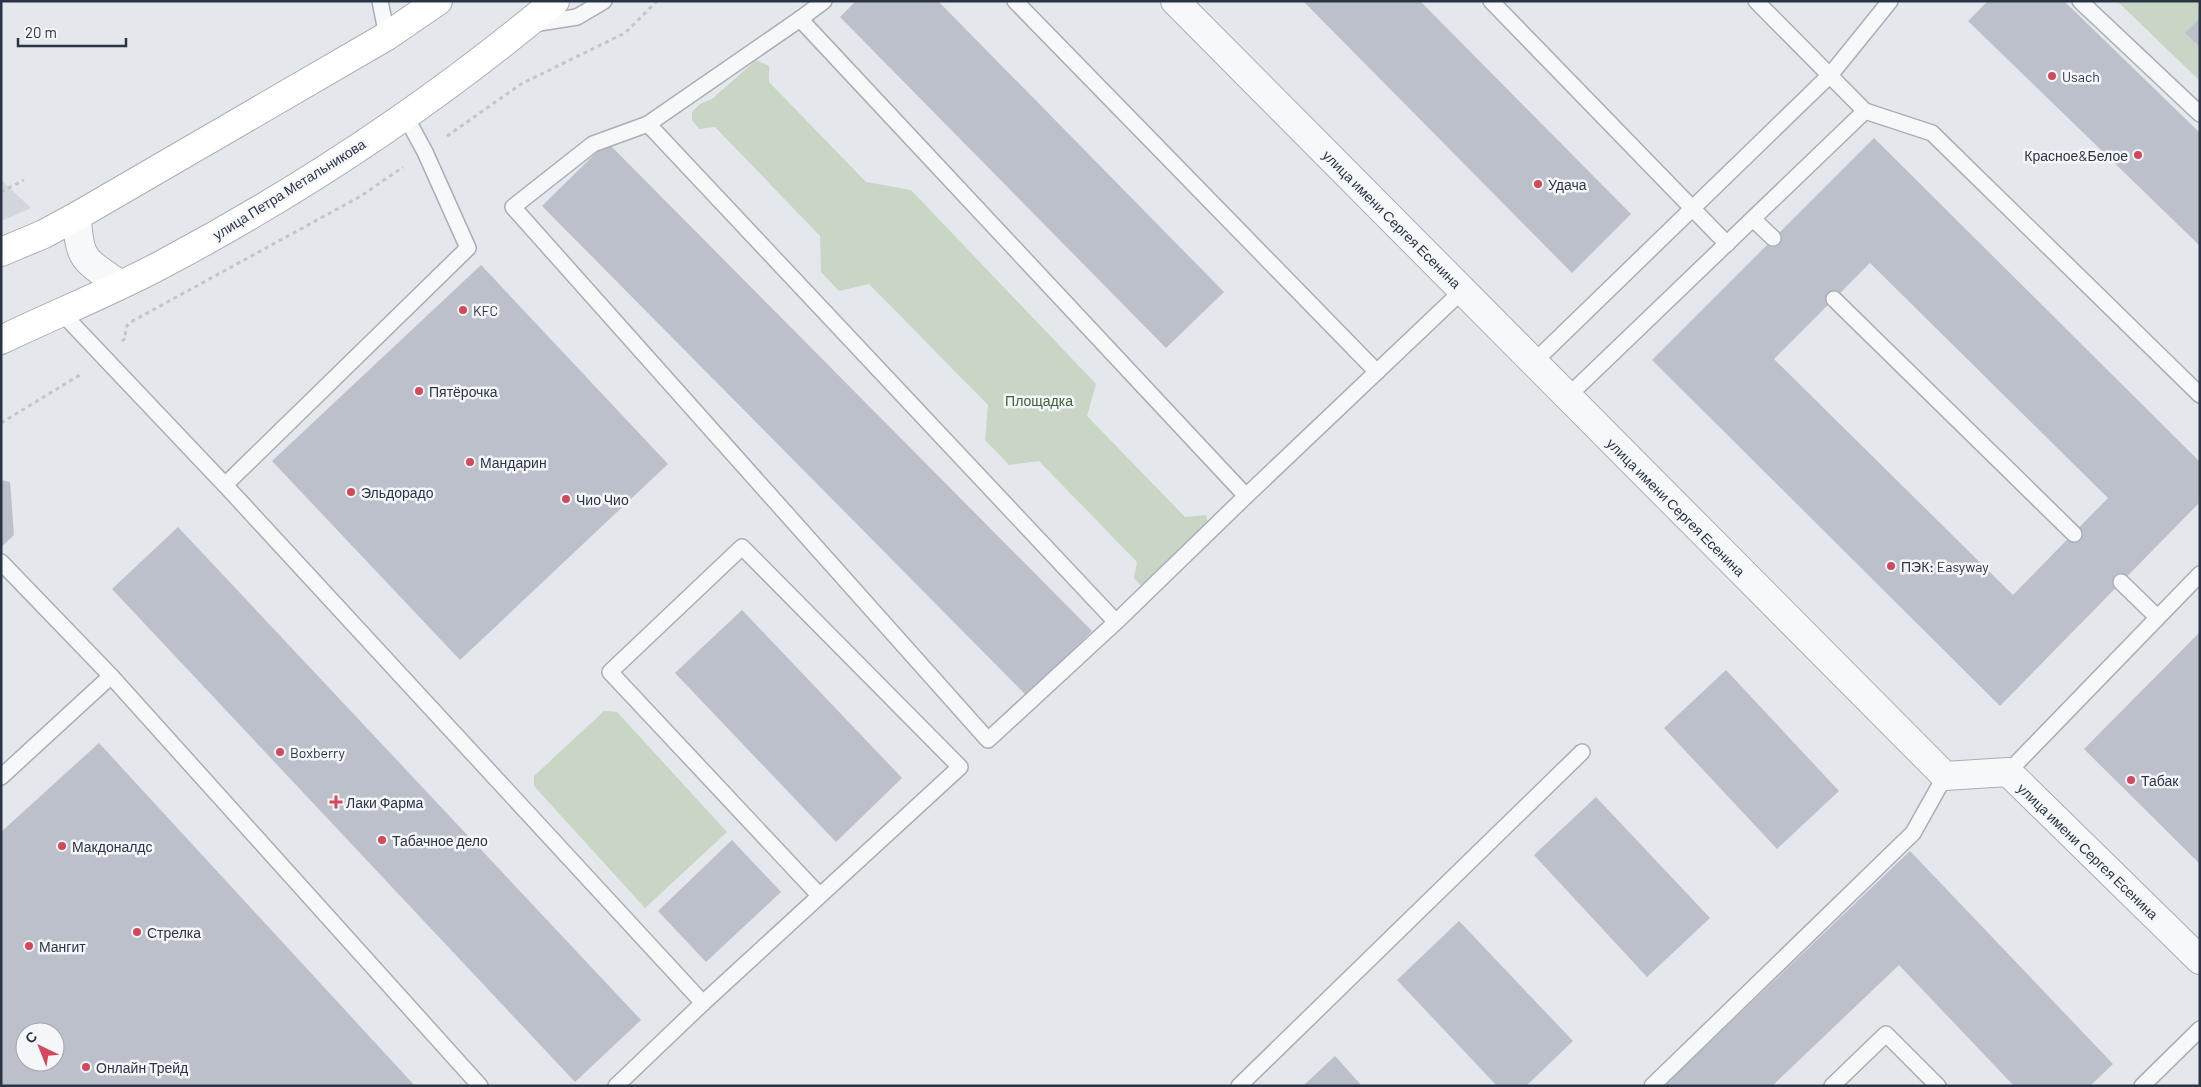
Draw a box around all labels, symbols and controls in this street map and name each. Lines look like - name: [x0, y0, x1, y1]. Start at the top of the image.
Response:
- scale bar: [18, 15, 125, 47]
- text: 20 m: [25, 23, 57, 41]
- place label: Usach: [2062, 68, 2100, 85]
- marker: Usach: [2046, 70, 2058, 82]
- street label: улица Петра Метальникова: [210, 135, 369, 243]
- street label: улица имени Сергея Есенина: [1319, 146, 1465, 292]
- place label: Красное&Белое: [2024, 147, 2128, 164]
- marker: Красное&Белое: [2132, 149, 2144, 161]
- place label: Удача: [1548, 176, 1587, 193]
- marker: Удача: [1532, 178, 1544, 190]
- place label: KFC: [473, 302, 498, 319]
- marker: KFC: [457, 304, 469, 316]
- place label: Пятёрочка: [429, 383, 498, 400]
- marker: Пятёрочка: [413, 385, 425, 397]
- park label: Площадка: [1005, 392, 1073, 409]
- street label: улица имени Сергея Есенина: [1603, 434, 1749, 580]
- place label: Мандарин: [480, 454, 547, 471]
- marker: Мандарин: [464, 456, 476, 468]
- place label: Эльдорадо: [361, 484, 434, 501]
- marker: Эльдорадо: [345, 486, 357, 498]
- place label: Чио Чио: [576, 491, 629, 508]
- marker: Чио Чио: [560, 493, 572, 505]
- place label: ПЭК: Easyway: [1901, 558, 1989, 575]
- marker: ПЭК: Easyway: [1885, 560, 1897, 572]
- place label: Boxberry: [290, 744, 346, 761]
- marker: Boxberry: [274, 746, 286, 758]
- place label: Табак: [2141, 772, 2179, 789]
- marker: Табак: [2125, 774, 2137, 786]
- street label: улица имени Сергея Есенина: [2014, 779, 2162, 923]
- place label: Лаки Фарма: [346, 794, 424, 811]
- marker: Лаки Фарма: [330, 796, 342, 808]
- place label: Табачное дело: [392, 832, 488, 849]
- marker: Табачное дело: [376, 834, 388, 846]
- place label: Макдоналдс: [72, 838, 153, 855]
- marker: Макдоналдс: [56, 840, 68, 852]
- place label: Стрелка: [147, 924, 201, 941]
- marker: Стрелка: [131, 926, 143, 938]
- place label: Мангит: [39, 938, 86, 955]
- marker: Мангит: [23, 940, 35, 952]
- north arrow: [15, 1022, 65, 1072]
- text: С: [21, 1027, 40, 1047]
- place label: Онлайн Трейд: [96, 1059, 188, 1076]
- marker: Онлайн Трейд: [80, 1061, 92, 1073]

